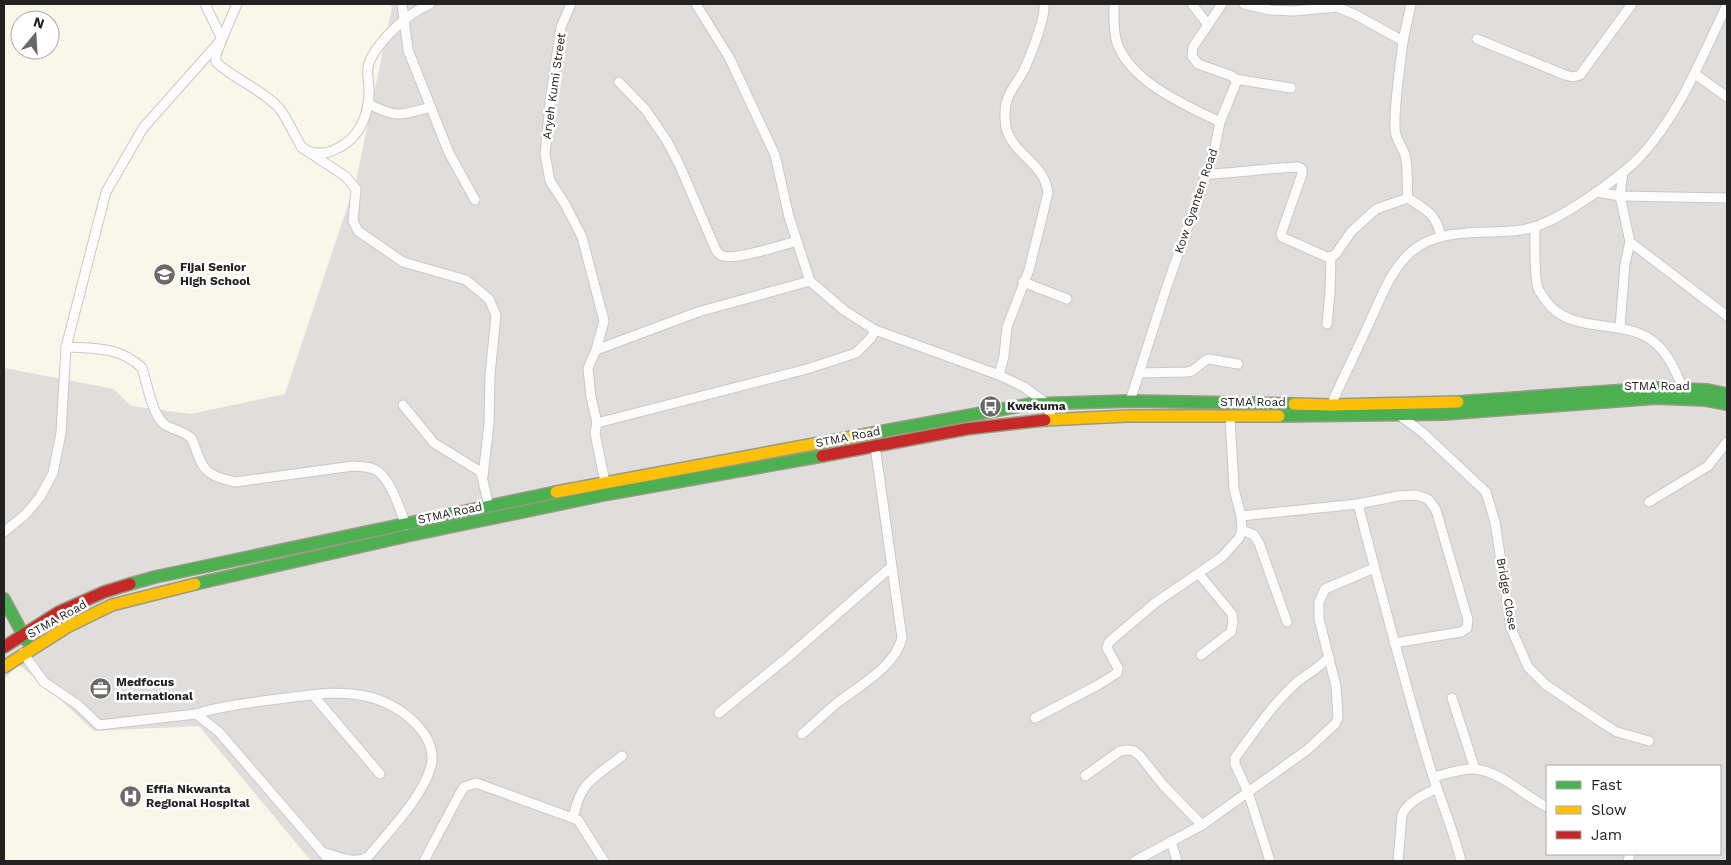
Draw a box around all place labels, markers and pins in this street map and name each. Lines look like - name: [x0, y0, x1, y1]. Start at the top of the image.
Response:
- place label: Fijai Senior High School: [180, 260, 250, 288]
- school or university icon: Fijai Senior High School: [152, 262, 176, 286]
- bus stop icon: Kwekuma: [979, 394, 1003, 418]
- place label: Kwekuma: [1007, 399, 1066, 413]
- place label: Medfocus International: [116, 675, 193, 703]
- office icon: Medfocus International: [88, 677, 112, 701]
- place label: Effia Nkwanta Regional Hospital: [146, 782, 250, 810]
- hospital icon: Effia Nkwanta Regional Hospital: [118, 784, 142, 808]

